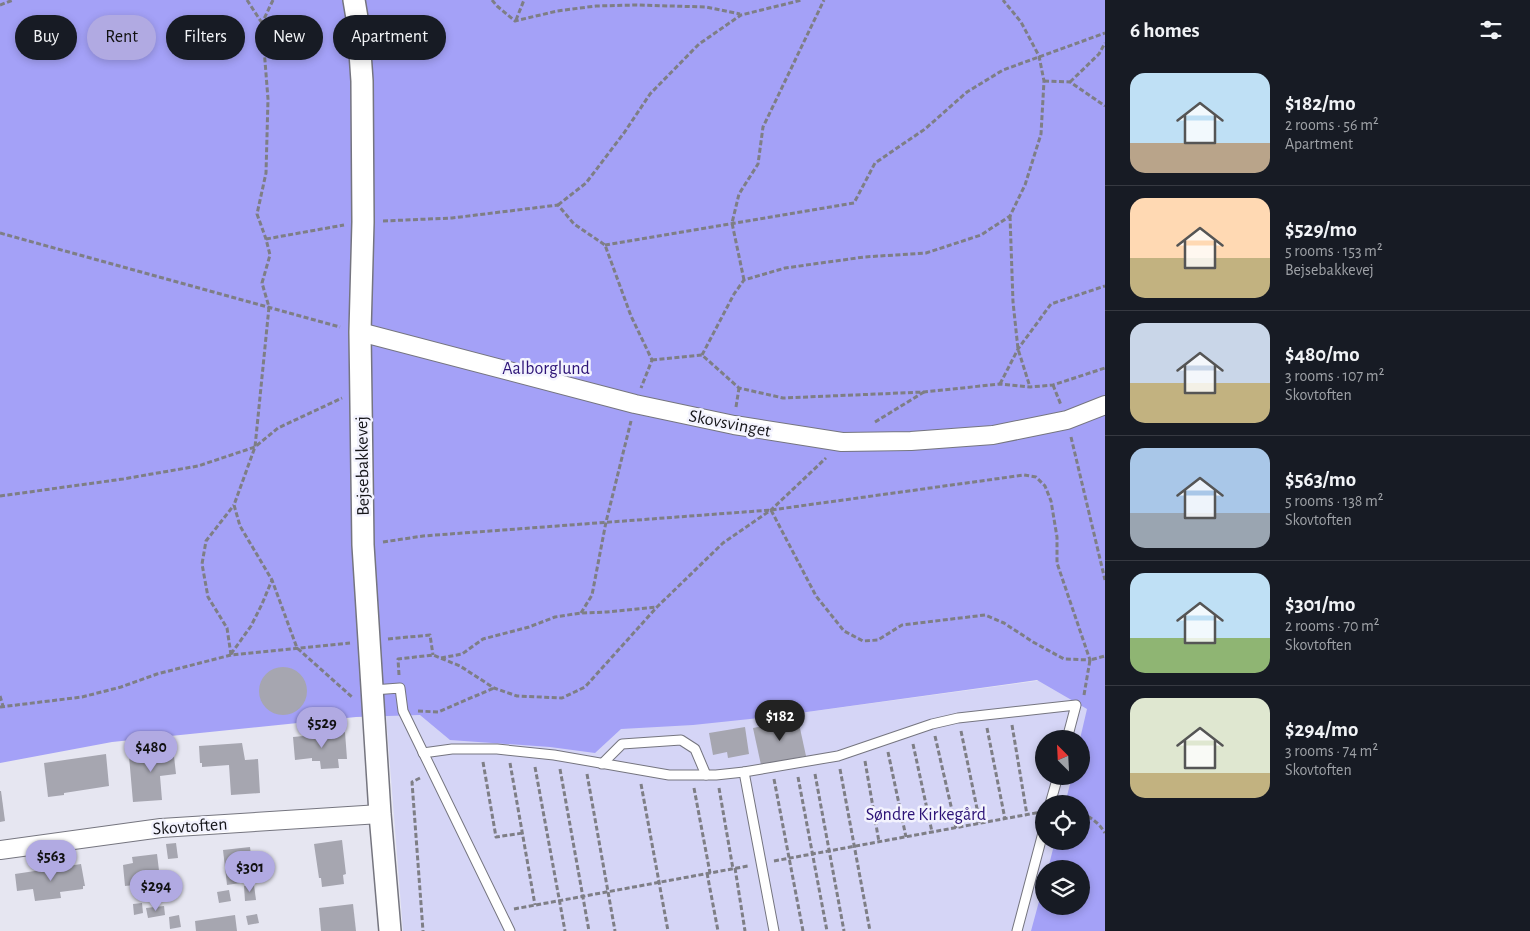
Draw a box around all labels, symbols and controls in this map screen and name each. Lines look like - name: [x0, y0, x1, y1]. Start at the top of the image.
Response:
- chip: Buy: [15, 15, 77, 60]
- chip: Rent: [87, 15, 156, 60]
- chip: Filters: [166, 15, 245, 60]
- chip: New: [255, 15, 323, 60]
- chip: Apartment: [333, 15, 446, 60]
- icon: filters: [1477, 16, 1505, 44]
- text: 6 homes: [1130, 20, 1200, 41]
- icon: home: [1170, 93, 1230, 153]
- text: $182/mo: [1285, 93, 1356, 114]
- text: 2 rooms · 56 m²: [1285, 117, 1379, 133]
- text: Apartment: [1285, 136, 1353, 152]
- icon: home: [1170, 218, 1230, 278]
- text: $529/mo: [1285, 219, 1357, 240]
- text: 5 rooms · 153 m²: [1285, 243, 1383, 259]
- text: Bejsebakkevej: [1285, 262, 1374, 278]
- icon: home: [1170, 343, 1230, 403]
- text: $480/mo: [1285, 344, 1360, 365]
- park label: Aalborglund: [502, 360, 590, 378]
- text: 3 rooms · 107 m²: [1285, 368, 1384, 384]
- text: Skovtoften: [1285, 387, 1352, 403]
- street label: Skovsvinget: [687, 407, 773, 441]
- street label: Bejsebakkevej: [353, 416, 373, 516]
- icon: home: [1170, 468, 1230, 528]
- text: $563/mo: [1285, 469, 1356, 490]
- text: 5 rooms · 138 m²: [1285, 493, 1383, 509]
- text: Skovtoften: [1285, 512, 1352, 528]
- icon: home: [1170, 593, 1230, 653]
- text: $301/mo: [1285, 594, 1355, 615]
- text: 2 rooms · 70 m²: [1285, 618, 1379, 634]
- text: Skovtoften: [1285, 637, 1352, 653]
- pin: $182: [750, 700, 810, 742]
- pin: $529: [292, 706, 352, 749]
- text: $182: [766, 708, 794, 724]
- text: $529: [307, 715, 337, 731]
- icon: home: [1170, 718, 1230, 778]
- text: $294/mo: [1285, 719, 1358, 740]
- pin: $480: [121, 730, 181, 773]
- north arrow: [1035, 730, 1090, 785]
- map controls: [1035, 730, 1090, 915]
- text: $480: [135, 739, 167, 755]
- text: 3 rooms · 74 m²: [1285, 743, 1378, 759]
- text: Skovtoften: [1285, 762, 1352, 778]
- button: locate: [1035, 795, 1090, 850]
- park label: Søndre Kirkegård: [866, 806, 986, 824]
- street label: Skovtoften: [152, 815, 228, 839]
- pin: $563: [21, 840, 81, 882]
- text: $563: [37, 848, 65, 864]
- pin: $301: [220, 850, 280, 893]
- text: $301: [236, 859, 264, 875]
- button: layers: [1035, 860, 1090, 915]
- pin: $294: [126, 870, 186, 912]
- text: $294: [141, 878, 171, 894]

